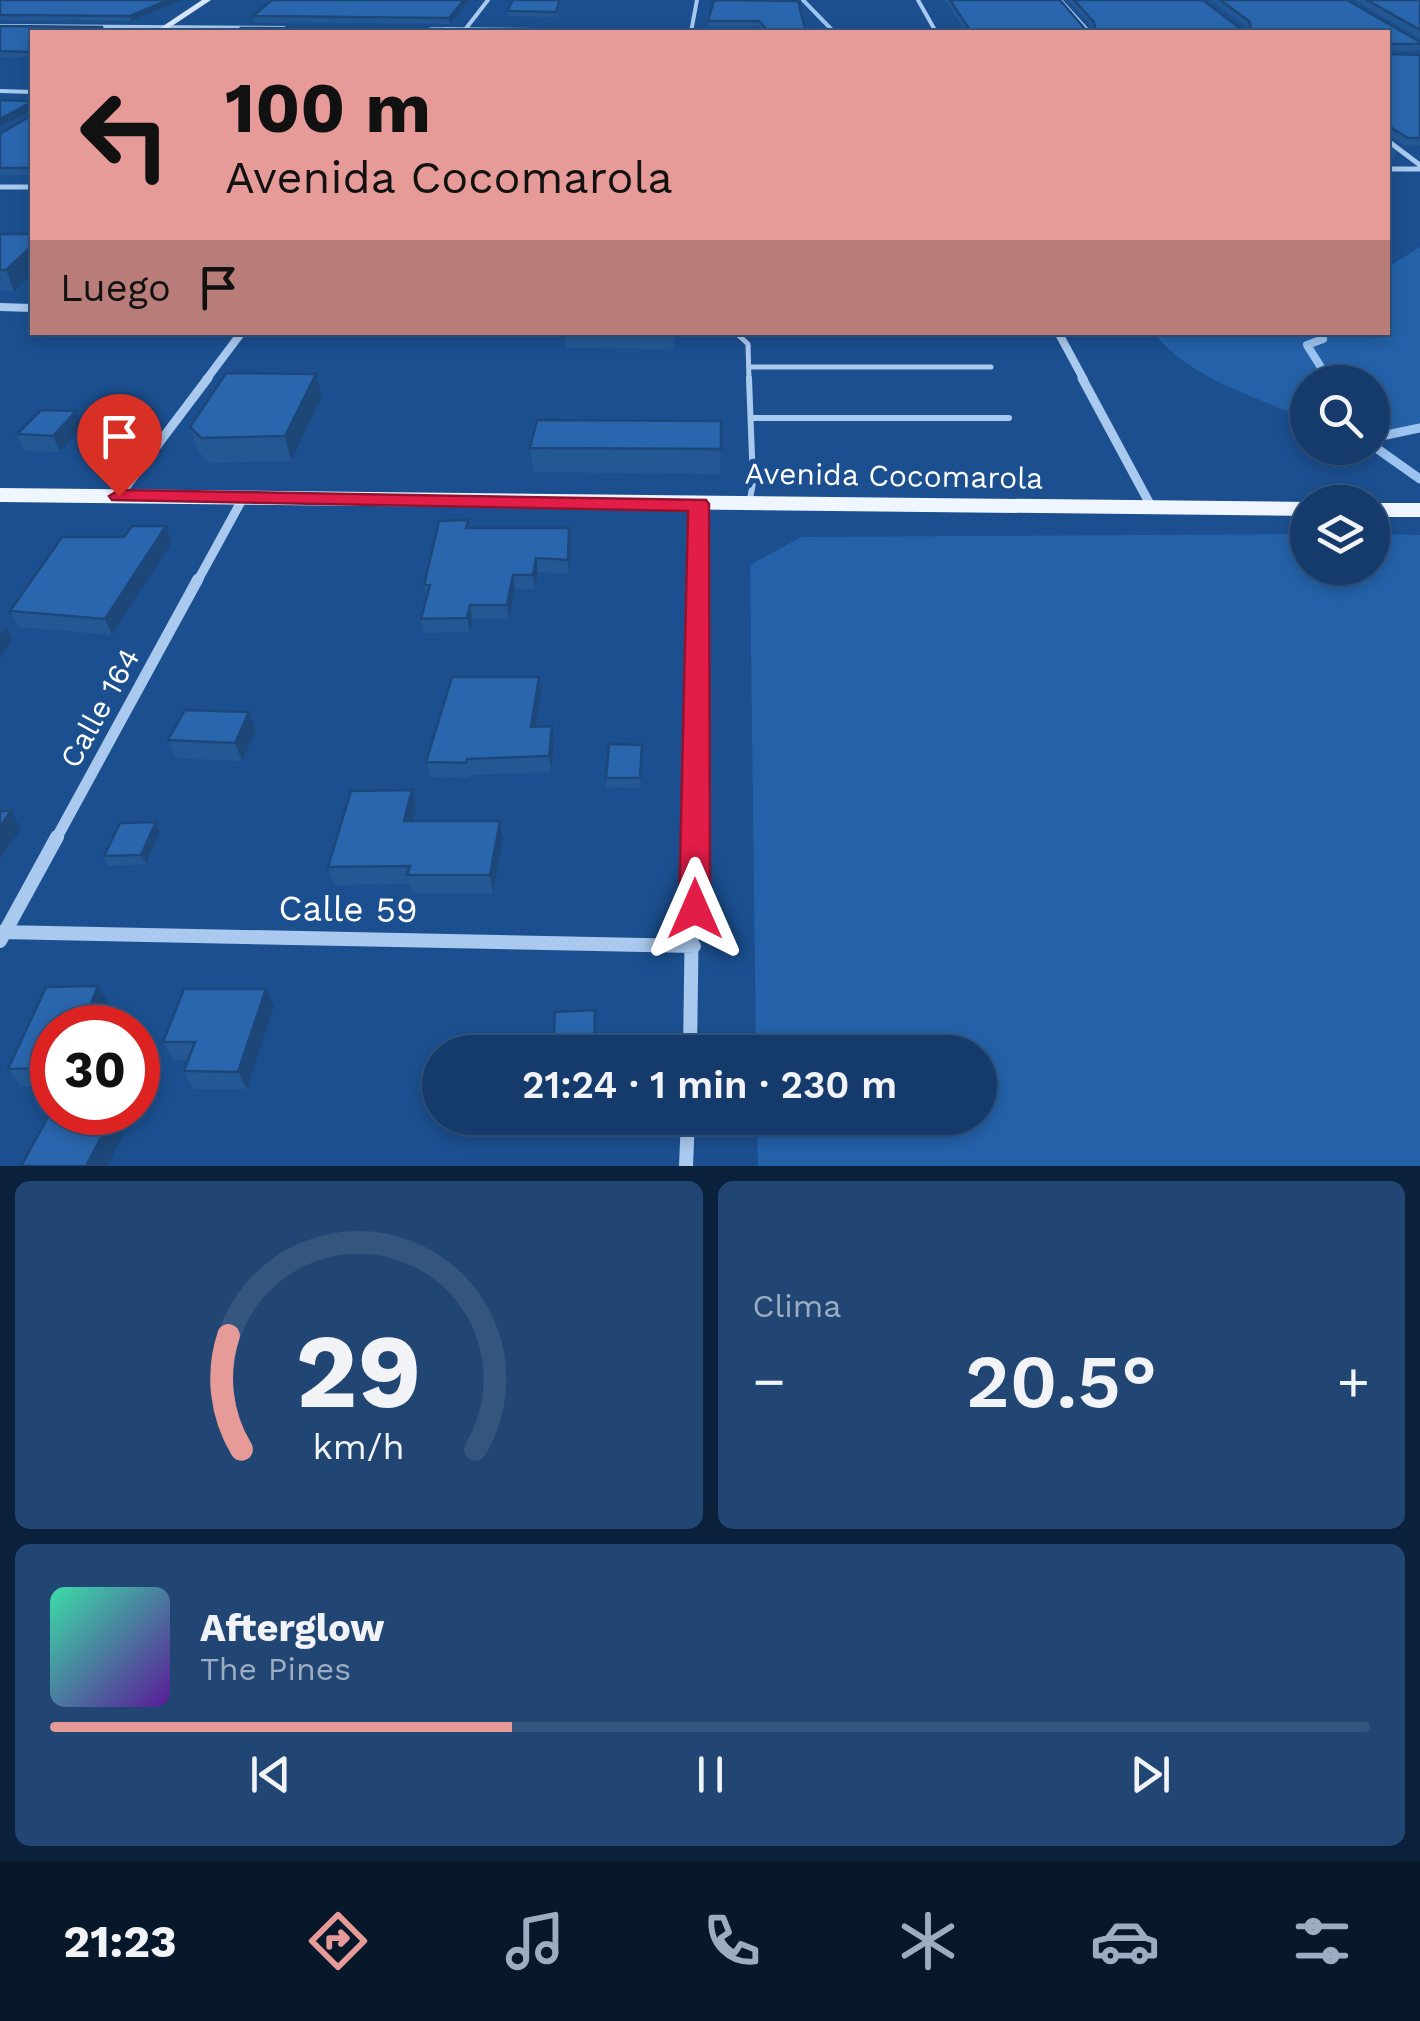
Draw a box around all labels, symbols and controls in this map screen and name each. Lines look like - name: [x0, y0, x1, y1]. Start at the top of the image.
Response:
- text: 100 m: [225, 67, 431, 149]
- icon: left: [60, 70, 190, 200]
- text: Avenida Cocomarola: [225, 151, 673, 204]
- icon: arrive: [191, 260, 246, 315]
- text: Luego: [60, 266, 171, 310]
- map controls: [1290, 365, 1390, 585]
- button: search: [1290, 365, 1390, 465]
- pin: [77, 394, 162, 497]
- icon: arrive: [92, 409, 147, 464]
- street label: Avenida Cocomarola: [744, 455, 1044, 496]
- button: layers: [1290, 485, 1390, 585]
- street label: Calle 164: [52, 642, 147, 774]
- position arrow: [643, 857, 747, 961]
- street label: Calle 59: [278, 887, 418, 931]
- speed limit sign: 30: [30, 1005, 160, 1135]
- text: 21:24 · 1 min · 230 m: [522, 1063, 897, 1107]
- text: Clima: [753, 1287, 841, 1325]
- text: 29: [296, 1310, 422, 1432]
- text: 20.5°: [965, 1337, 1157, 1425]
- text: −: [753, 1349, 786, 1413]
- text: +: [1337, 1349, 1370, 1413]
- text: km/h: [313, 1426, 405, 1468]
- text: Afterglow: [200, 1606, 385, 1650]
- text: The Pines: [200, 1650, 351, 1688]
- icon: previous: [243, 1747, 298, 1802]
- icon: pause: [683, 1747, 738, 1802]
- icon: next: [1123, 1747, 1178, 1802]
- icon: directions: [303, 1906, 373, 1976]
- icon: music: [500, 1906, 570, 1976]
- icon: phone: [697, 1906, 767, 1976]
- icon: climate: [893, 1906, 963, 1976]
- icon: car: [1090, 1906, 1160, 1976]
- icon: filters: [1287, 1906, 1357, 1976]
- text: 21:23: [63, 1915, 177, 1968]

